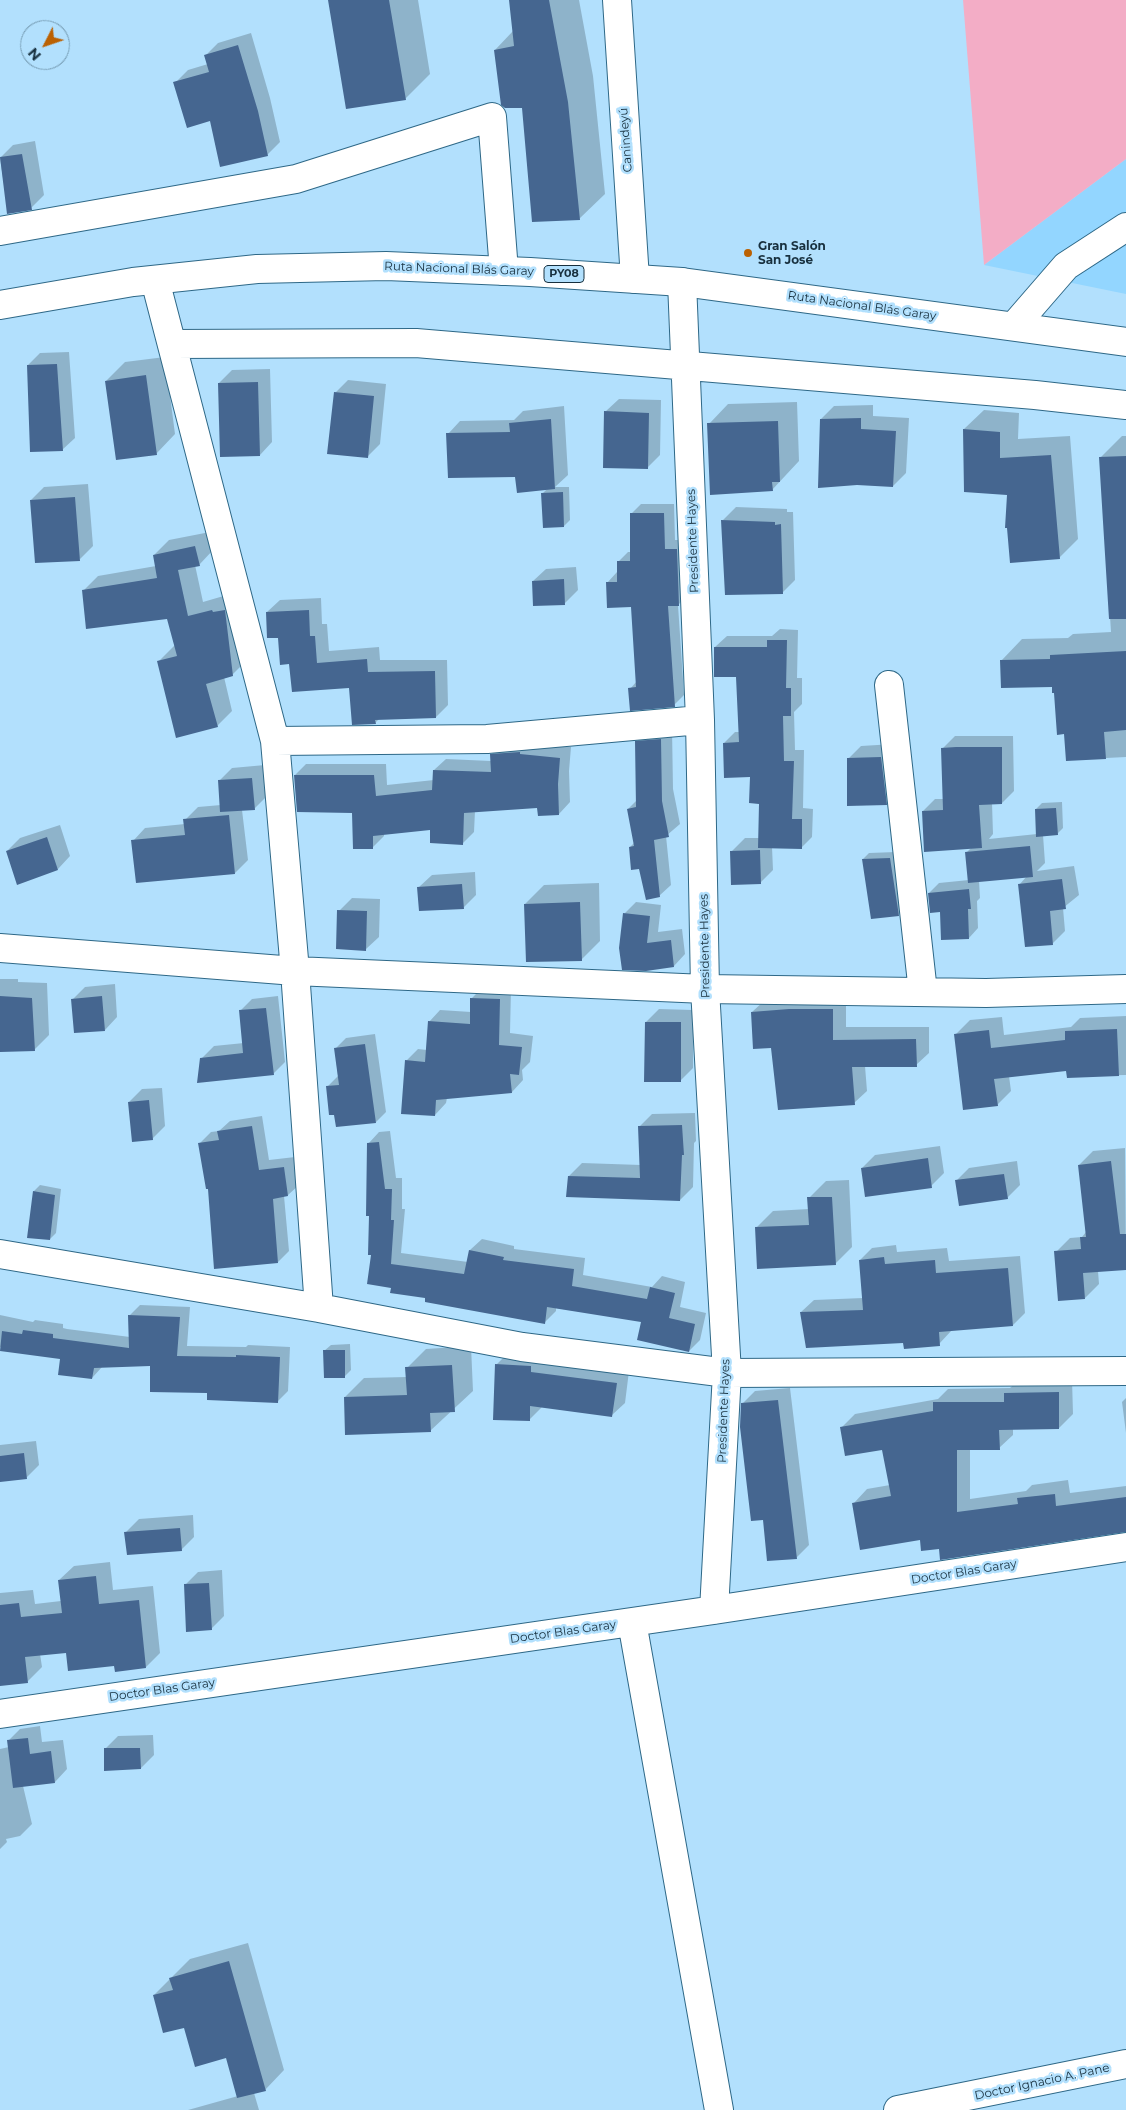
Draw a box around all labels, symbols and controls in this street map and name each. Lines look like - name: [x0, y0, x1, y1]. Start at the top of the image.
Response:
- north arrow: [20, 20, 70, 70]
- text: N: [24, 44, 45, 64]
- street label: Canindeyú: [617, 107, 635, 173]
- place label: Gran Salón San José: [758, 239, 826, 267]
- marker: Gran Salón San José: [742, 247, 754, 259]
- street label: Ruta Nacional Blás Garay: [384, 259, 534, 279]
- road number: PY08: [544, 266, 584, 282]
- street label: Ruta Nacional Blás Garay: [787, 288, 937, 324]
- street label: Presidente Hayes: [684, 489, 702, 593]
- street label: Presidente Hayes: [697, 894, 713, 998]
- street label: Presidente Hayes: [715, 1359, 733, 1463]
- street label: Doctor Blas Garay: [910, 1557, 1018, 1587]
- street label: Doctor Blas Garay: [509, 1617, 617, 1647]
- street label: Doctor Blas Garay: [108, 1675, 216, 1705]
- street label: Doctor Ignacio A. Pane: [973, 2061, 1111, 2103]

